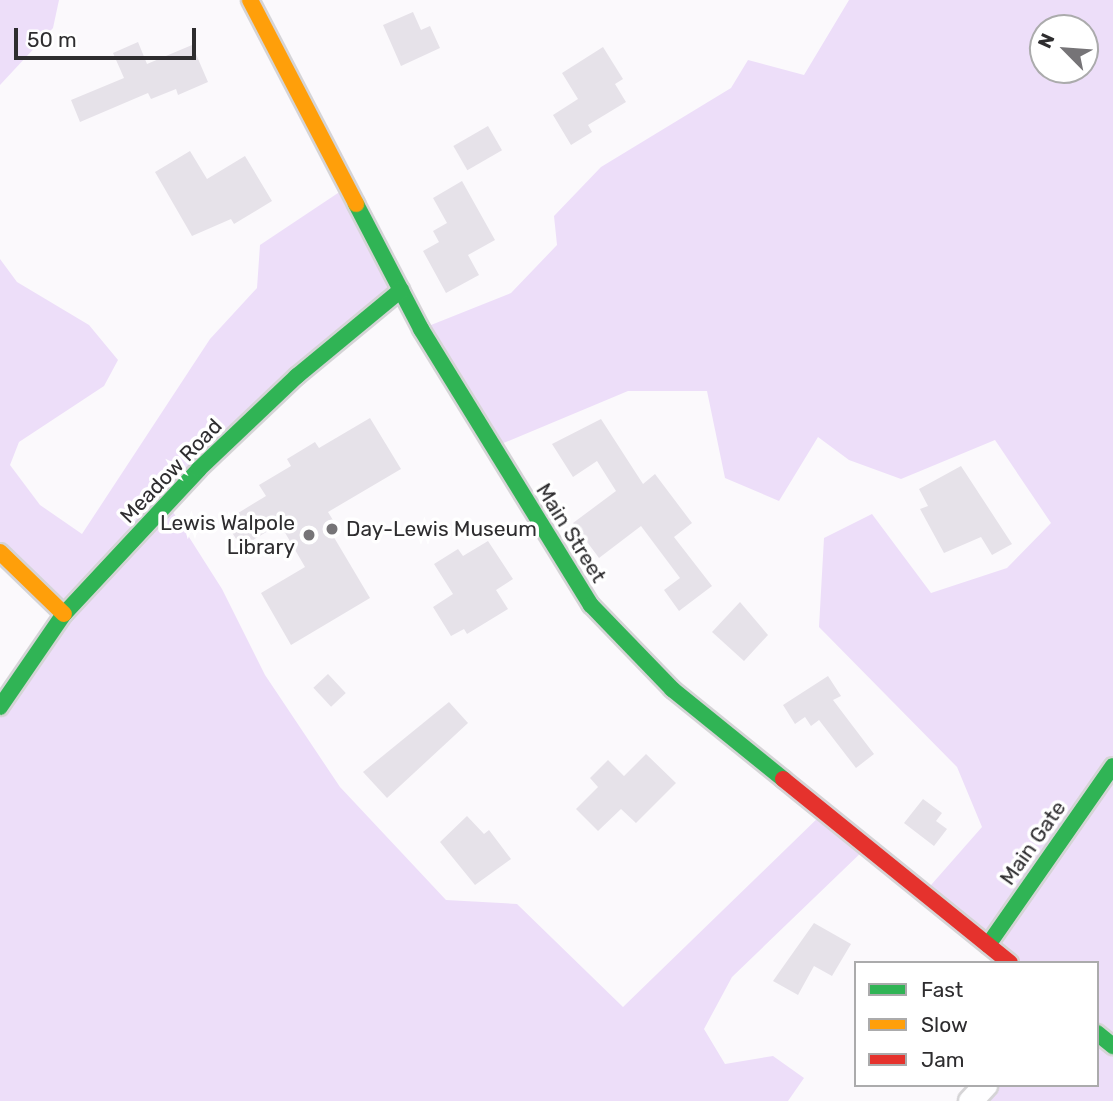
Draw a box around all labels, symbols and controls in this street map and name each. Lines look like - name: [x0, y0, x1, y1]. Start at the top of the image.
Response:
- scale bar: [18, 14, 200, 58]
- north arrow: [1029, 14, 1099, 84]
- text: 50 m: [27, 27, 77, 52]
- text: N: [1033, 30, 1060, 52]
- street label: Meadow Road: [115, 413, 227, 529]
- street label: Main Street: [531, 479, 611, 587]
- place label: Lewis Walpole Library: [160, 510, 295, 560]
- place label: Day-Lewis Museum: [346, 516, 537, 542]
- marker: Day-Lewis Museum: [324, 521, 340, 537]
- marker: Lewis Walpole Library: [301, 527, 317, 543]
- street label: Main Gate: [995, 796, 1071, 890]
- legend: [854, 961, 1099, 1087]
- text: Fast: [921, 977, 963, 1002]
- text: Slow: [921, 1012, 968, 1037]
- text: Jam: [921, 1047, 965, 1072]

